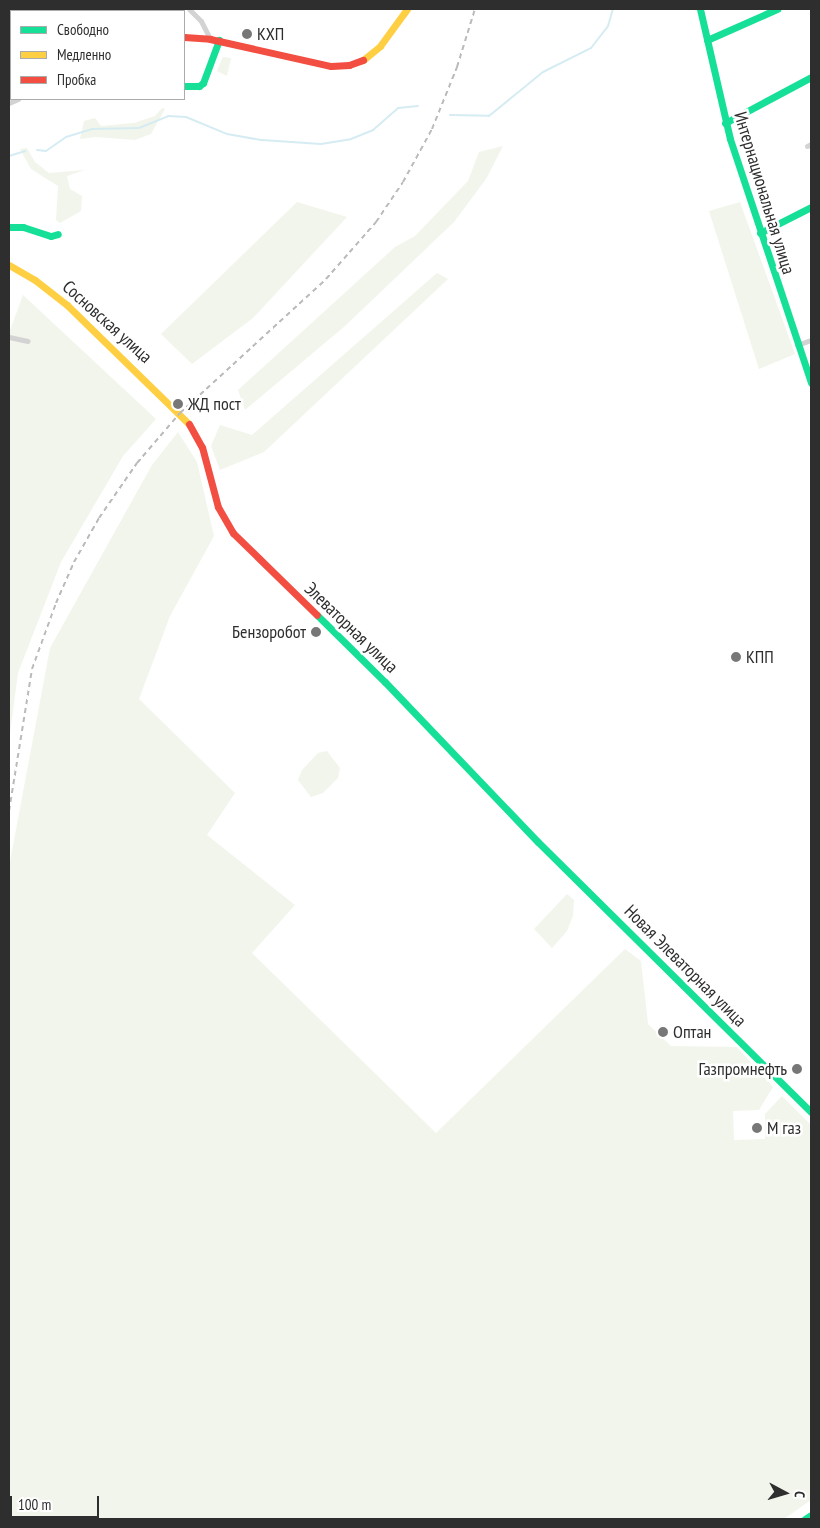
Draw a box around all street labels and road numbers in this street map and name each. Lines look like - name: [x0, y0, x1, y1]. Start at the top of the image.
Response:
- street label: Интернациональная улица: [729, 109, 799, 277]
- street label: Сосновская улица: [58, 276, 156, 368]
- street label: Элеваторная улица: [300, 578, 402, 678]
- street label: Новая Элеваторная улица: [620, 901, 750, 1031]

